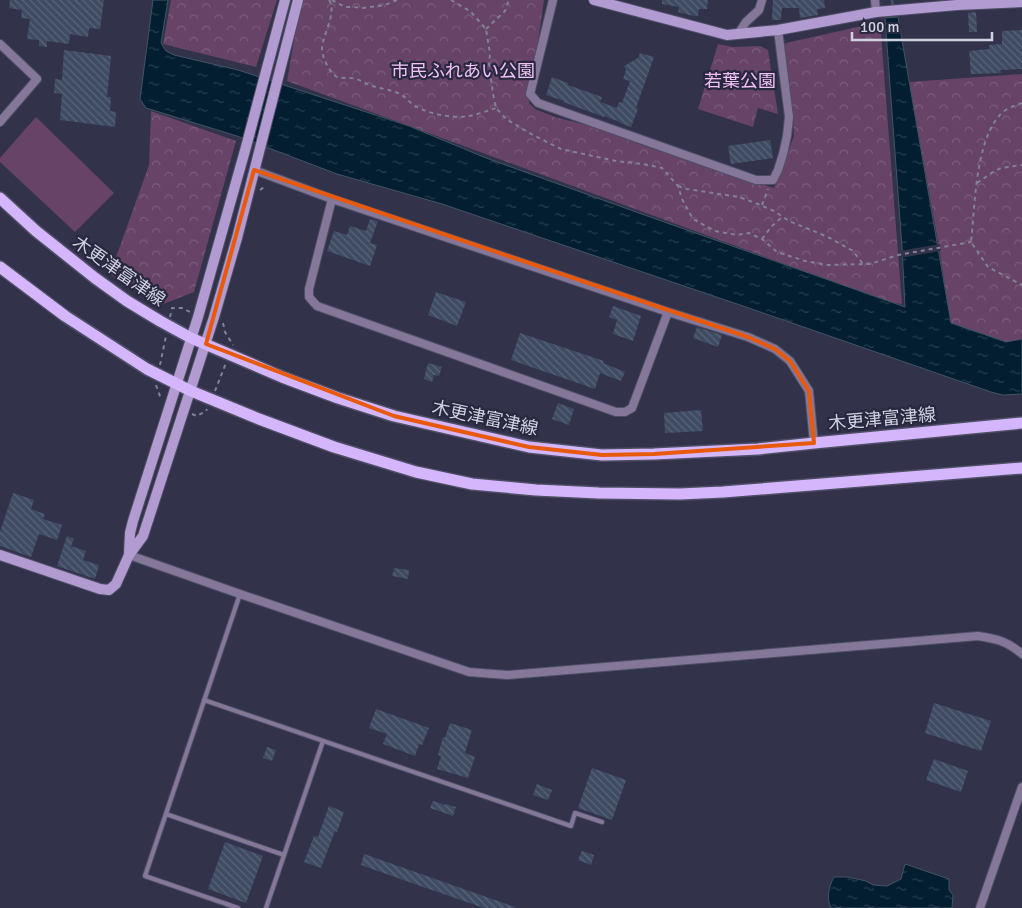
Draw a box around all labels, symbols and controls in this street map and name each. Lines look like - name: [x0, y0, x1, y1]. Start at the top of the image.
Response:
- scale bar: [852, 10, 992, 42]
- text: 100 m: [860, 18, 900, 36]
- park label: 市民ふれあい公園: [391, 60, 535, 82]
- park label: 若葉公園: [704, 70, 776, 92]
- street label: 木更津富津線: [68, 231, 170, 311]
- street label: 木更津富津線: [430, 396, 540, 440]
- street label: 木更津富津線: [827, 403, 937, 435]

